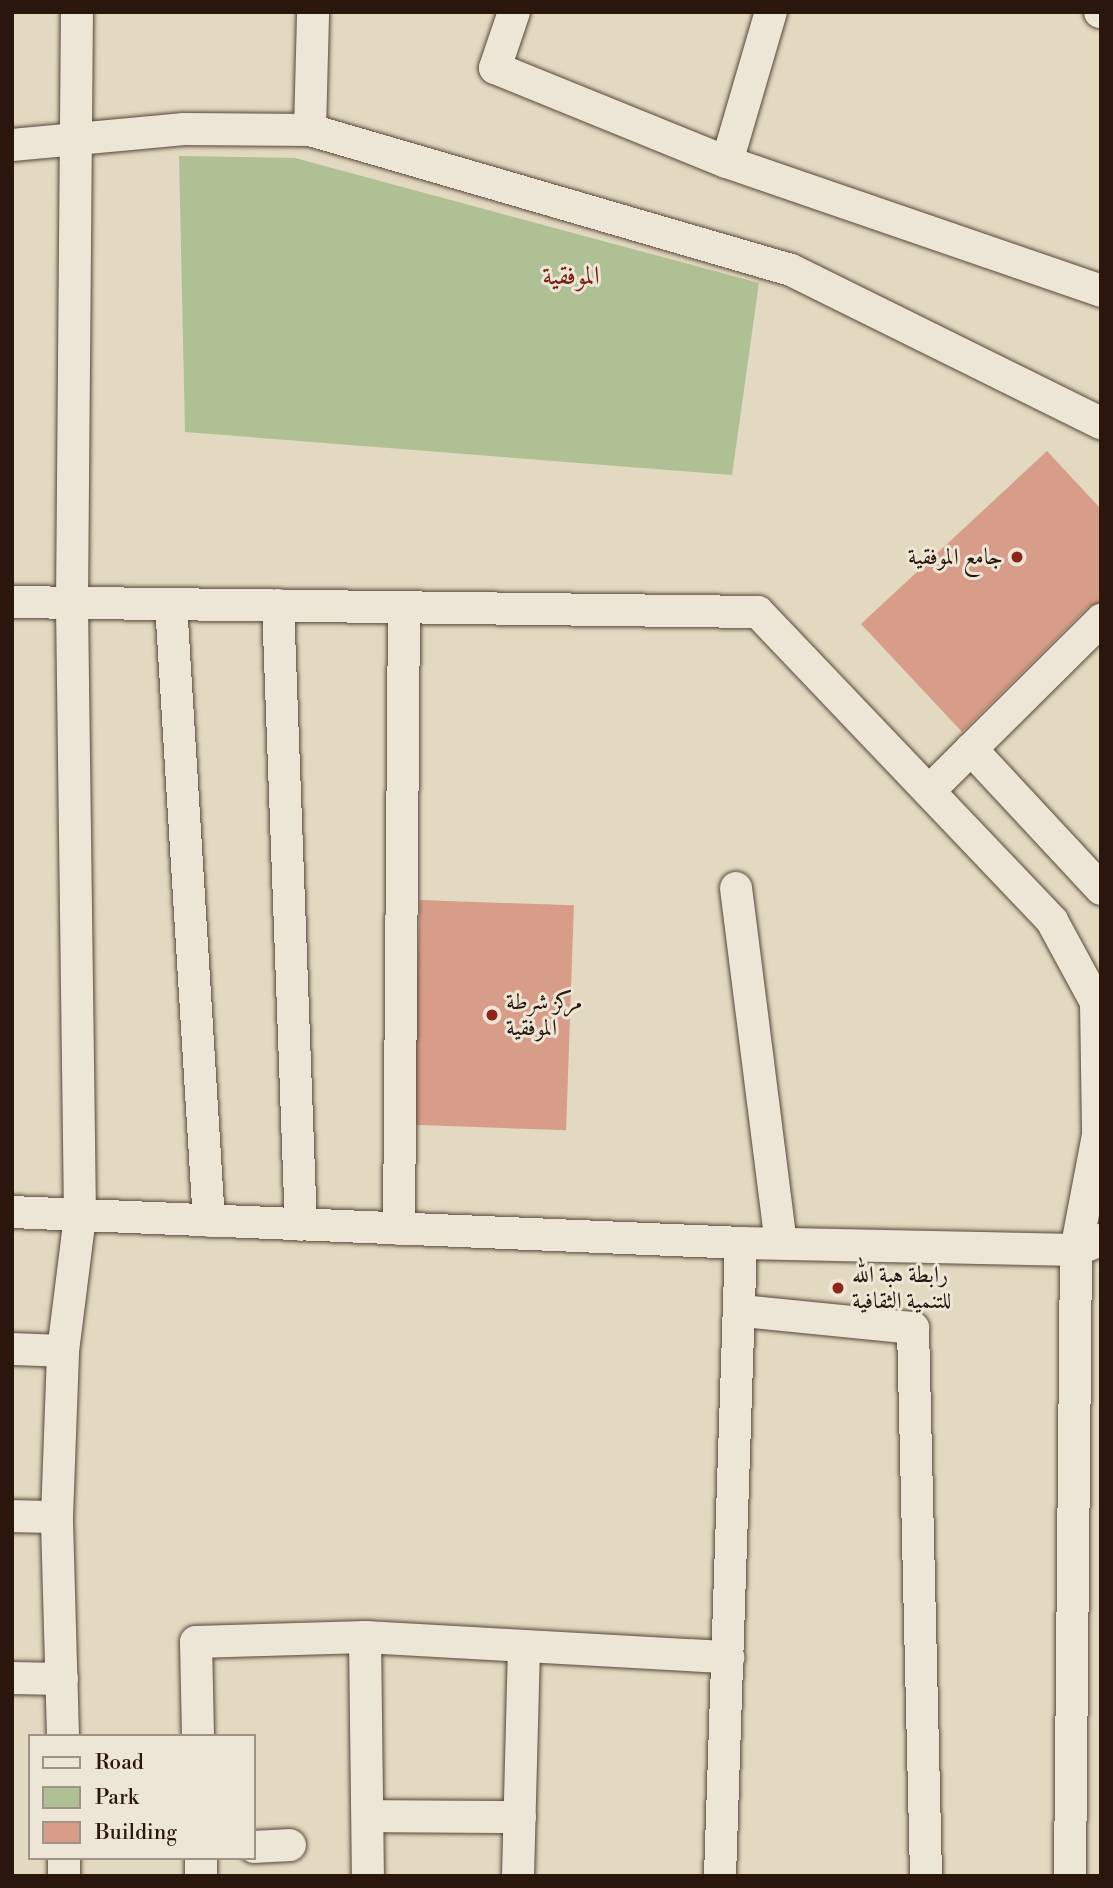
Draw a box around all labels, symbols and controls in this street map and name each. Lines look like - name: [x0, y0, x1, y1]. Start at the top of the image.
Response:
- district label: الموفقية: [542, 261, 600, 293]
- place label: جامع الموفقية: [908, 543, 1003, 571]
- marker: جامع الموفقية: [1009, 549, 1025, 565]
- place label: مركز شرطة الموفقية: [506, 988, 582, 1042]
- marker: مركز شرطة الموفقية: [484, 1007, 500, 1023]
- place label: رابطة هبة الله للتنمية الثقافية: [852, 1261, 951, 1315]
- marker: رابطة هبة الله للتنمية الثقافية: [830, 1280, 846, 1296]
- legend: [28, 1734, 256, 1860]
- text: Road: [95, 1750, 144, 1776]
- text: Park: [95, 1785, 139, 1811]
- text: Building: [95, 1820, 177, 1846]

